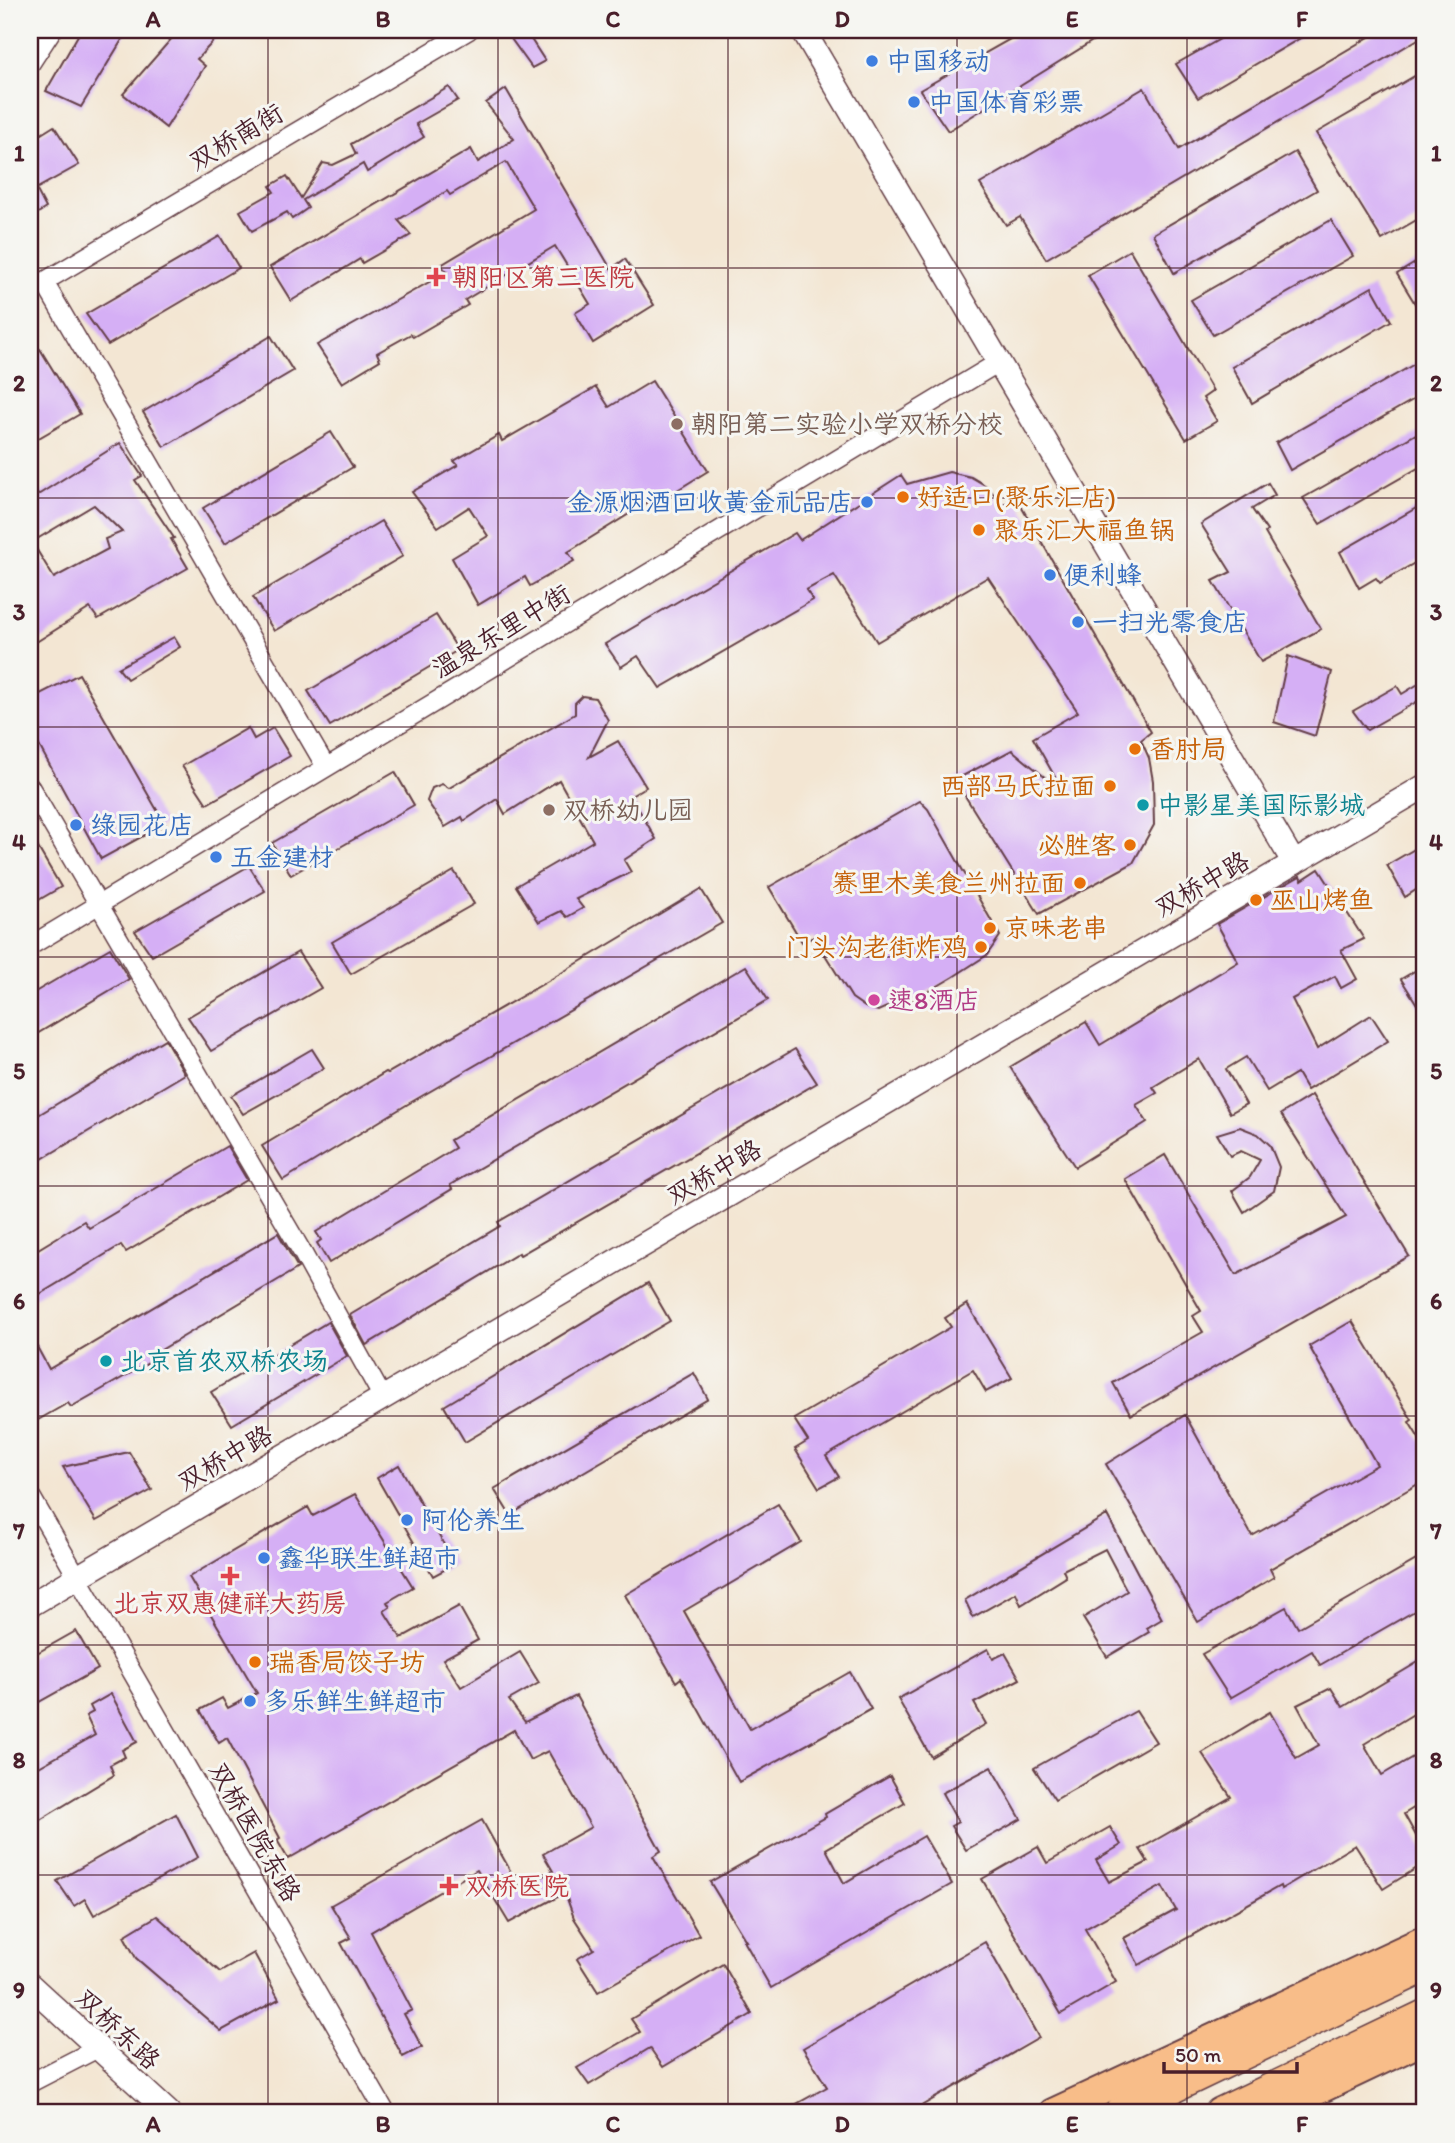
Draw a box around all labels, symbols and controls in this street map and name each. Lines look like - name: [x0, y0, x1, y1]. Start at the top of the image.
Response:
- text: A: [145, 5, 161, 33]
- text: B: [376, 5, 391, 33]
- text: C: [606, 5, 621, 33]
- text: D: [834, 5, 850, 33]
- text: E: [1066, 5, 1079, 33]
- text: F: [1296, 5, 1309, 33]
- place label: 中国移动: [886, 45, 990, 77]
- marker: 中国移动: [864, 53, 880, 69]
- place label: 中国体育彩票: [928, 86, 1084, 118]
- marker: 中国体育彩票: [906, 94, 922, 110]
- street label: 双桥南街: [183, 96, 289, 178]
- text: 1: [14, 139, 25, 167]
- text: 1: [1431, 139, 1442, 167]
- place label: 朝阳区第三医院: [452, 261, 634, 293]
- marker: 朝阳区第三医院: [426, 267, 446, 287]
- text: 2: [13, 369, 26, 397]
- text: 2: [1430, 369, 1443, 397]
- place label: 朝阳第二实验小学双桥分校: [691, 408, 1003, 440]
- marker: 朝阳第二实验小学双桥分校: [669, 416, 685, 432]
- place label: 好适口(聚乐汇店): [917, 481, 1116, 513]
- place label: 金源烟酒回收黄金礼品店: [567, 486, 853, 518]
- marker: 好适口(聚乐汇店): [895, 489, 911, 505]
- marker: 金源烟酒回收黄金礼品店: [859, 494, 875, 510]
- place label: 聚乐汇大福鱼锅: [993, 514, 1175, 546]
- marker: 聚乐汇大福鱼锅: [971, 522, 987, 538]
- place label: 便利蜂: [1064, 559, 1142, 591]
- marker: 便利蜂: [1042, 567, 1058, 583]
- street label: 温泉东里中街: [426, 577, 576, 685]
- text: 3: [13, 598, 26, 626]
- text: 3: [1430, 598, 1443, 626]
- place label: 一扫光零食店: [1092, 606, 1248, 638]
- marker: 一扫光零食店: [1070, 614, 1086, 630]
- place label: 香肘局: [1149, 733, 1227, 765]
- marker: 香肘局: [1127, 741, 1143, 757]
- place label: 西部马氏拉面: [940, 770, 1096, 802]
- marker: 西部马氏拉面: [1102, 778, 1118, 794]
- place label: 中影星美国际影城: [1157, 789, 1365, 821]
- place label: 双桥幼儿园: [563, 794, 693, 826]
- marker: 中影星美国际影城: [1135, 797, 1151, 813]
- marker: 双桥幼儿园: [541, 802, 557, 818]
- place label: 绿园花店: [90, 809, 194, 841]
- marker: 绿园花店: [68, 817, 84, 833]
- text: 4: [12, 828, 26, 856]
- text: 4: [1429, 828, 1443, 856]
- place label: 必胜客: [1038, 829, 1116, 861]
- marker: 必胜客: [1122, 837, 1138, 853]
- place label: 五金建材: [230, 841, 334, 873]
- street label: 双桥中路: [1149, 844, 1255, 924]
- marker: 五金建材: [208, 849, 224, 865]
- place label: 赛里木美食兰州拉面: [832, 867, 1066, 899]
- marker: 赛里木美食兰州拉面: [1072, 875, 1088, 891]
- place label: 巫山烤鱼: [1270, 884, 1374, 916]
- marker: 巫山烤鱼: [1248, 892, 1264, 908]
- place label: 京味老串: [1004, 912, 1108, 944]
- marker: 京味老串: [982, 920, 998, 936]
- place label: 门头沟老街炸鸡: [785, 931, 967, 963]
- marker: 门头沟老街炸鸡: [973, 939, 989, 955]
- place label: 速8酒店: [888, 984, 980, 1016]
- marker: 速8酒店: [866, 992, 882, 1008]
- text: 5: [13, 1057, 25, 1085]
- text: 5: [1430, 1057, 1442, 1085]
- street label: 双桥中路: [661, 1132, 767, 1212]
- text: 6: [13, 1287, 25, 1315]
- text: 6: [1430, 1287, 1442, 1315]
- place label: 北京首农双桥农场: [120, 1345, 328, 1377]
- marker: 北京首农双桥农场: [98, 1353, 114, 1369]
- street label: 双桥中路: [172, 1418, 278, 1498]
- place label: 阿伦养生: [421, 1504, 525, 1536]
- marker: 阿伦养生: [399, 1512, 415, 1528]
- text: 7: [12, 1517, 25, 1545]
- text: 7: [1429, 1517, 1442, 1545]
- place label: 鑫华联生鲜超市: [278, 1542, 460, 1574]
- marker: 鑫华联生鲜超市: [256, 1550, 272, 1566]
- marker: 北京双惠健祥大药房: [222, 1568, 238, 1584]
- place label: 北京双惠健祥大药房: [113, 1587, 347, 1619]
- place label: 瑞香局饺子坊: [269, 1646, 425, 1678]
- marker: 瑞香局饺子坊: [247, 1654, 263, 1670]
- place label: 多乐鲜生鲜超市: [264, 1685, 446, 1717]
- marker: 多乐鲜生鲜超市: [242, 1693, 258, 1709]
- text: 8: [13, 1746, 26, 1774]
- text: 8: [1430, 1746, 1443, 1774]
- street label: 双桥医院东路: [202, 1756, 308, 1908]
- place label: 双桥医院: [465, 1870, 569, 1902]
- marker: 双桥医院: [439, 1876, 459, 1896]
- text: 9: [13, 1976, 25, 2004]
- text: 9: [1430, 1976, 1442, 2004]
- street label: 双桥东路: [69, 1982, 167, 2076]
- scale bar: [1164, 2031, 1298, 2075]
- text: 50 m: [1175, 2042, 1222, 2067]
- text: A: [145, 2110, 161, 2138]
- text: B: [376, 2110, 391, 2138]
- text: C: [606, 2110, 621, 2138]
- text: D: [834, 2110, 850, 2138]
- text: E: [1066, 2110, 1079, 2138]
- text: F: [1296, 2110, 1309, 2138]

